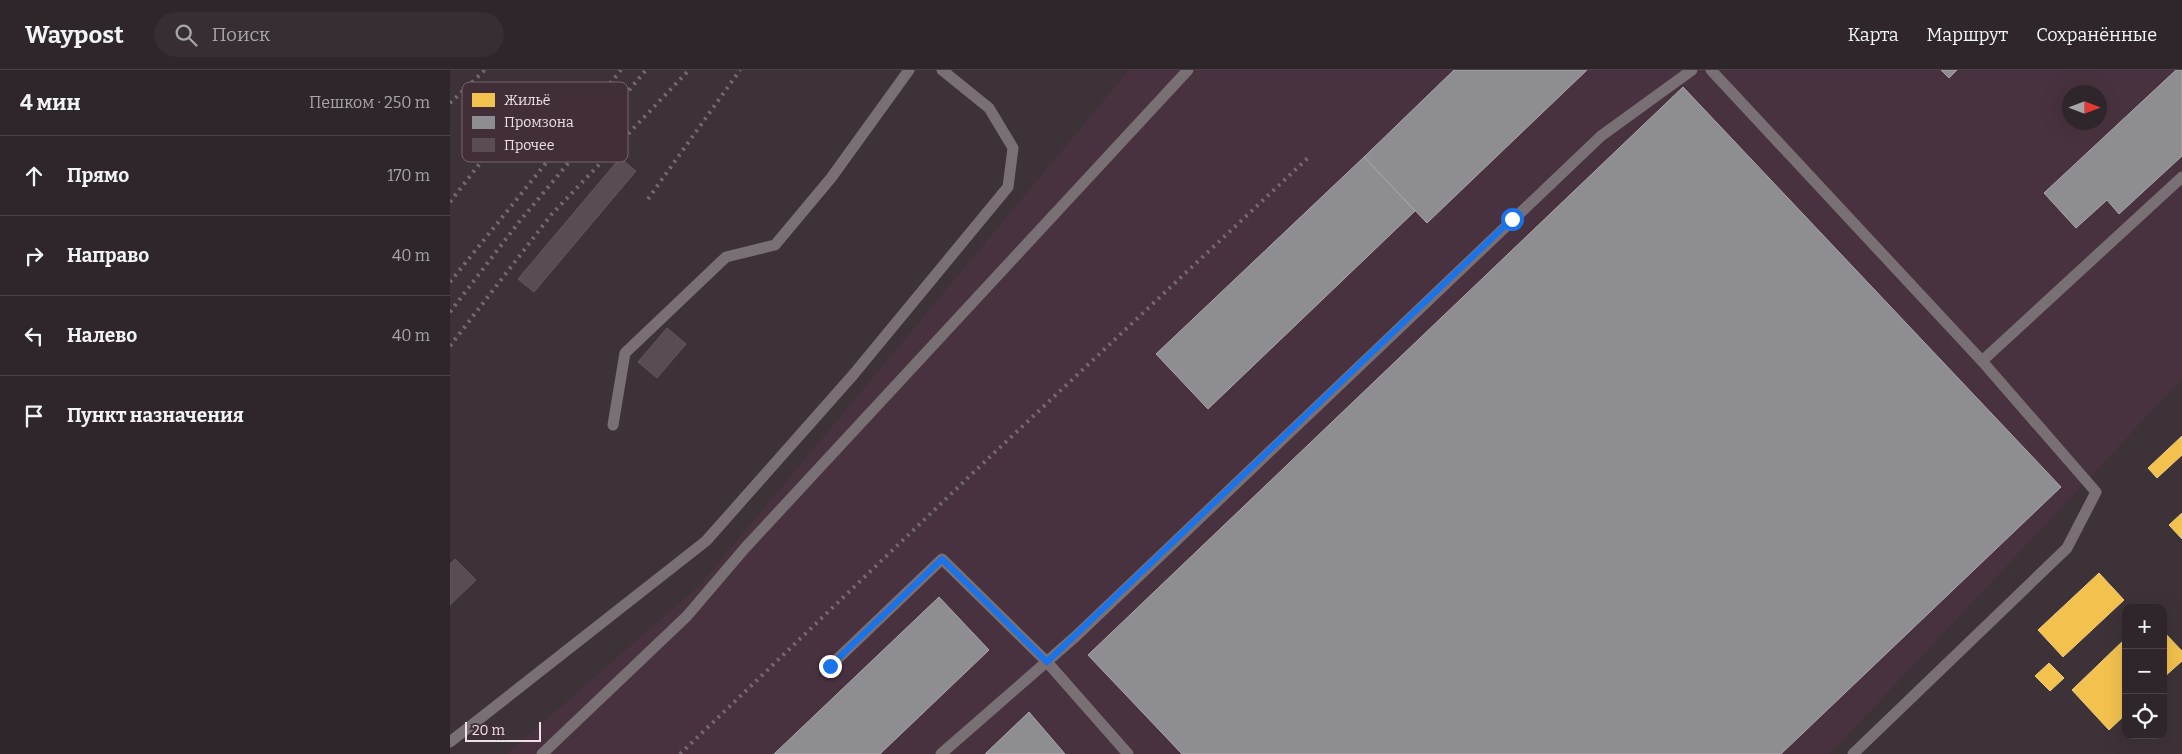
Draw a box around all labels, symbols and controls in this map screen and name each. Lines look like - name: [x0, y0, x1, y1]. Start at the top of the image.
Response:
- search box: [154, 12, 504, 57]
- text: Waypost: [25, 21, 124, 49]
- icon: search: [172, 21, 200, 49]
- text: Поиск: [212, 23, 270, 46]
- text: Карта: [1848, 24, 1899, 46]
- text: Маршрут: [1927, 24, 2008, 46]
- text: Сохранённые: [2036, 24, 2157, 46]
- legend: [462, 82, 628, 162]
- north arrow: [2062, 85, 2107, 130]
- text: 4 мин: [20, 90, 81, 116]
- text: Жильё: [504, 92, 550, 109]
- text: Пешком · 250 m: [309, 93, 430, 112]
- text: Промзона: [504, 114, 574, 131]
- text: Прочее: [504, 137, 554, 154]
- icon: ahead: [20, 162, 48, 190]
- text: Прямо: [67, 164, 129, 187]
- text: 170 m: [387, 166, 430, 185]
- route start: [1501, 208, 1524, 231]
- icon: right: [20, 242, 48, 270]
- text: Направо: [67, 244, 149, 267]
- text: 40 m: [392, 246, 430, 265]
- icon: left: [20, 322, 48, 350]
- text: Налево: [67, 324, 137, 347]
- text: 40 m: [392, 326, 430, 345]
- icon: arrive: [20, 402, 48, 430]
- text: Пункт назначения: [67, 404, 244, 427]
- map controls: [2122, 604, 2167, 739]
- button: +: [2122, 604, 2167, 649]
- button: −: [2122, 649, 2167, 694]
- route end: [819, 655, 842, 678]
- button: locate: [2122, 694, 2167, 739]
- scale bar: [465, 719, 541, 742]
- text: 20 m: [472, 722, 505, 739]

